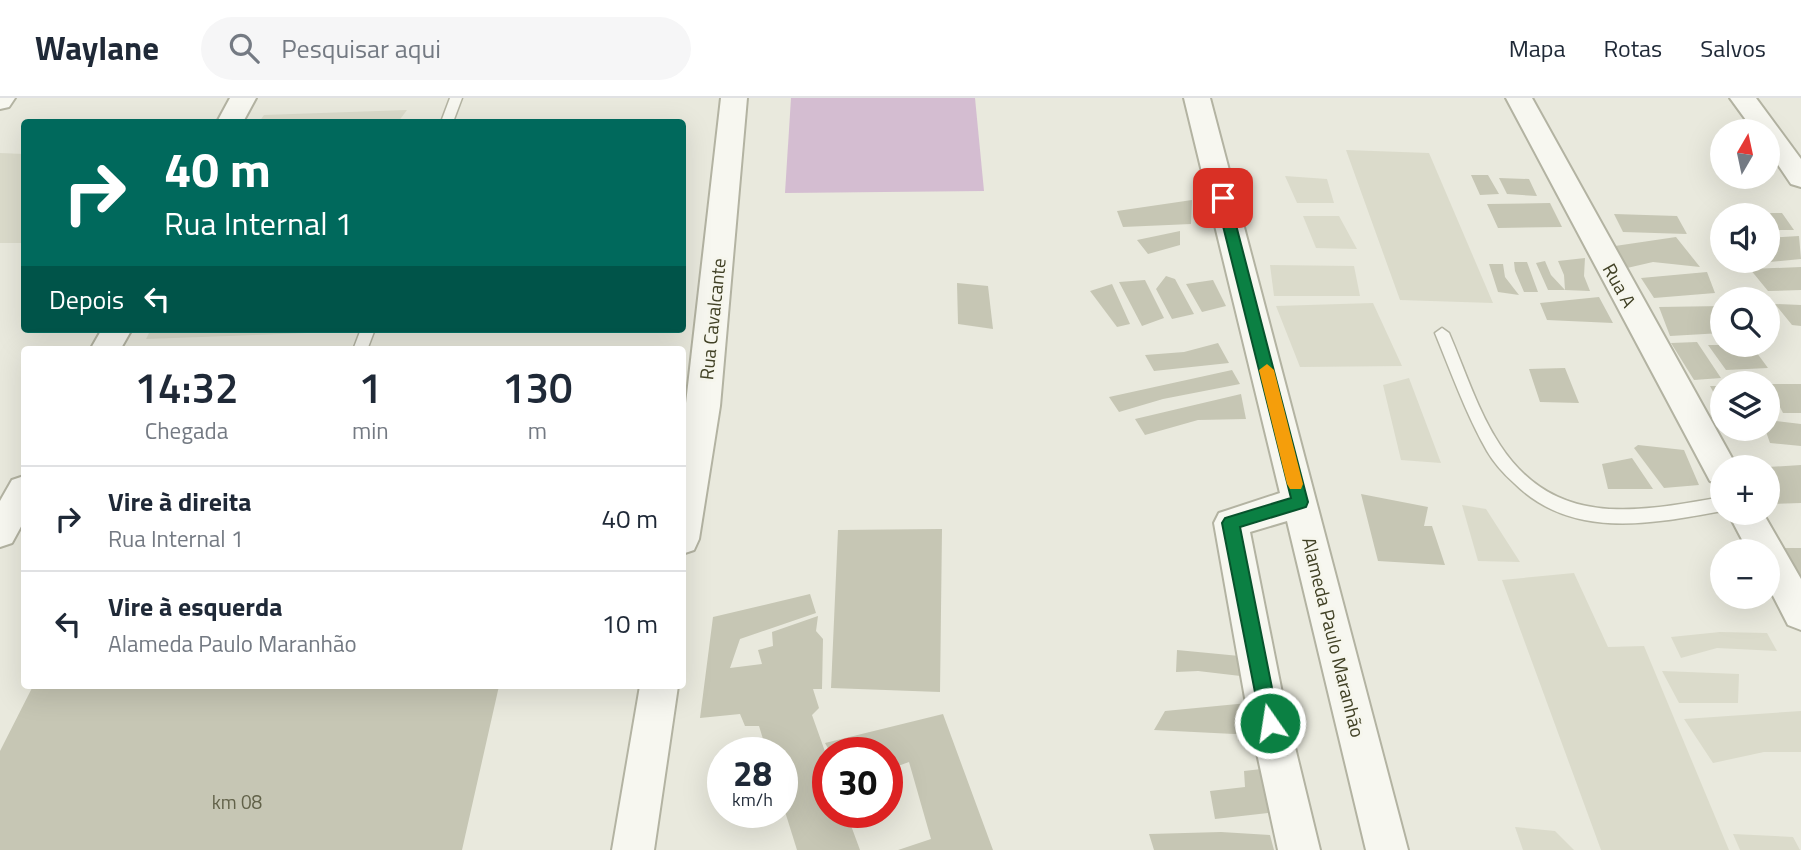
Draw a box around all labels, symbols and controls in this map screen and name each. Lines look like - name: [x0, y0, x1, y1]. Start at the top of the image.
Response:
- search box: [201, 17, 691, 80]
- text: Waylane: [35, 23, 159, 73]
- icon: search: [225, 29, 263, 67]
- text: Pesquisar aqui: [281, 29, 441, 68]
- text: Mapa: [1509, 30, 1565, 66]
- text: Rotas: [1603, 30, 1662, 66]
- text: Salvos: [1700, 30, 1766, 66]
- north arrow: [1710, 119, 1780, 189]
- map controls: [1710, 119, 1780, 609]
- text: 40 m: [164, 131, 271, 206]
- icon: right: [49, 147, 140, 238]
- pin: [1193, 168, 1253, 228]
- icon: arrive: [1204, 179, 1242, 217]
- text: Rua Internal 1: [164, 199, 353, 247]
- button: sound: [1710, 203, 1780, 273]
- street label: Rua Cavalcante: [691, 257, 733, 381]
- street label: Rua A: [1596, 258, 1644, 312]
- text: Depois: [49, 280, 124, 319]
- icon: left: [138, 280, 176, 318]
- button: search: [1710, 287, 1780, 357]
- text: 14:32: [134, 355, 239, 419]
- text: 1: [359, 355, 382, 419]
- text: 130: [502, 355, 573, 419]
- button: layers: [1710, 371, 1780, 441]
- text: Chegada: [145, 413, 228, 448]
- text: min: [352, 413, 389, 448]
- text: m: [528, 413, 547, 448]
- button: +: [1710, 455, 1780, 525]
- text: Vire à direita: [108, 482, 251, 521]
- text: 40 m: [601, 499, 658, 538]
- icon: right: [49, 500, 87, 538]
- text: Rua Internal 1: [108, 521, 244, 556]
- street label: Alameda Paulo Maranhão: [1295, 534, 1373, 740]
- button: −: [1710, 539, 1780, 609]
- text: Vire à esquerda: [108, 587, 283, 626]
- text: 10 m: [601, 604, 658, 643]
- icon: left: [49, 605, 87, 643]
- text: Alameda Paulo Maranhão: [108, 626, 357, 661]
- position arrow: [1233, 686, 1307, 760]
- speed limit sign: 30: [812, 737, 903, 828]
- text: 28: [733, 746, 772, 800]
- text: km/h: [732, 786, 773, 813]
- house number: km 08: [212, 787, 263, 816]

